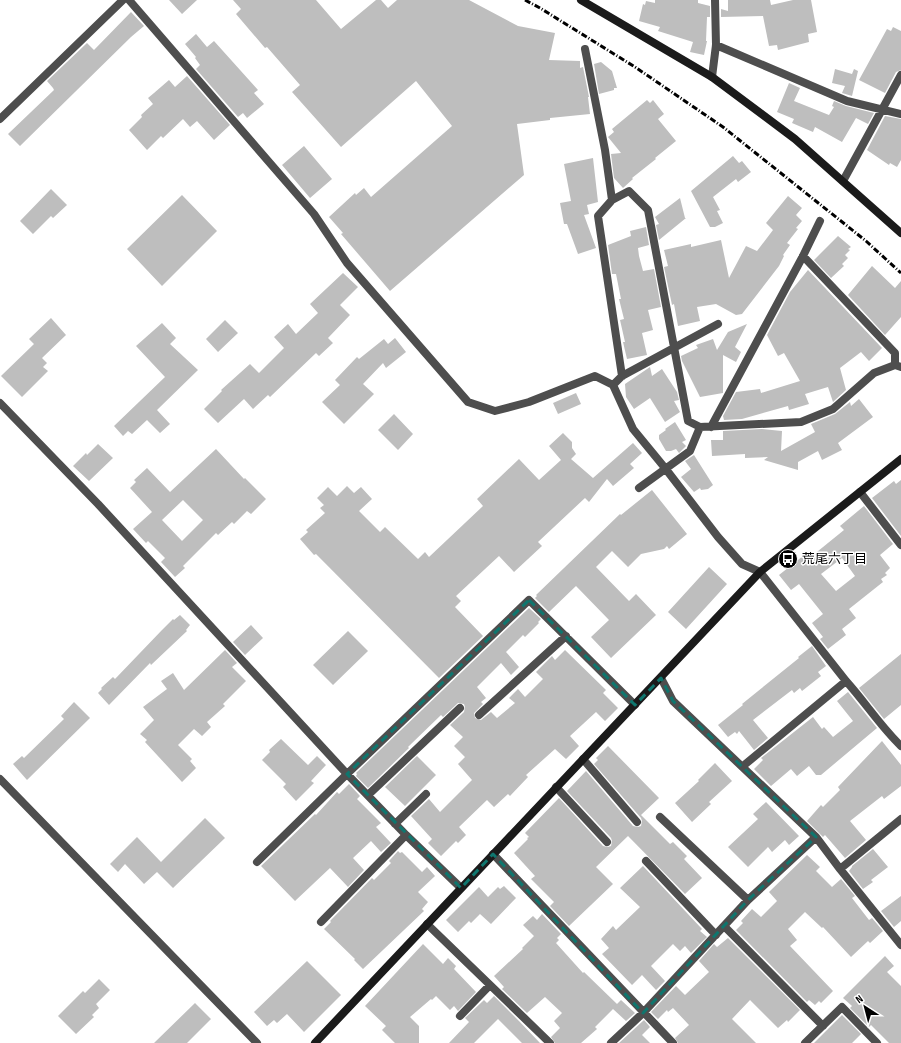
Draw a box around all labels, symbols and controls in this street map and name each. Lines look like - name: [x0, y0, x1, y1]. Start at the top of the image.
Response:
- bus stop icon: 荒尾六丁目: [777, 548, 799, 570]
- place label: 荒尾六丁目: [802, 551, 867, 567]
- north arrow: [845, 987, 885, 1027]
- text: N: [853, 992, 866, 1006]

